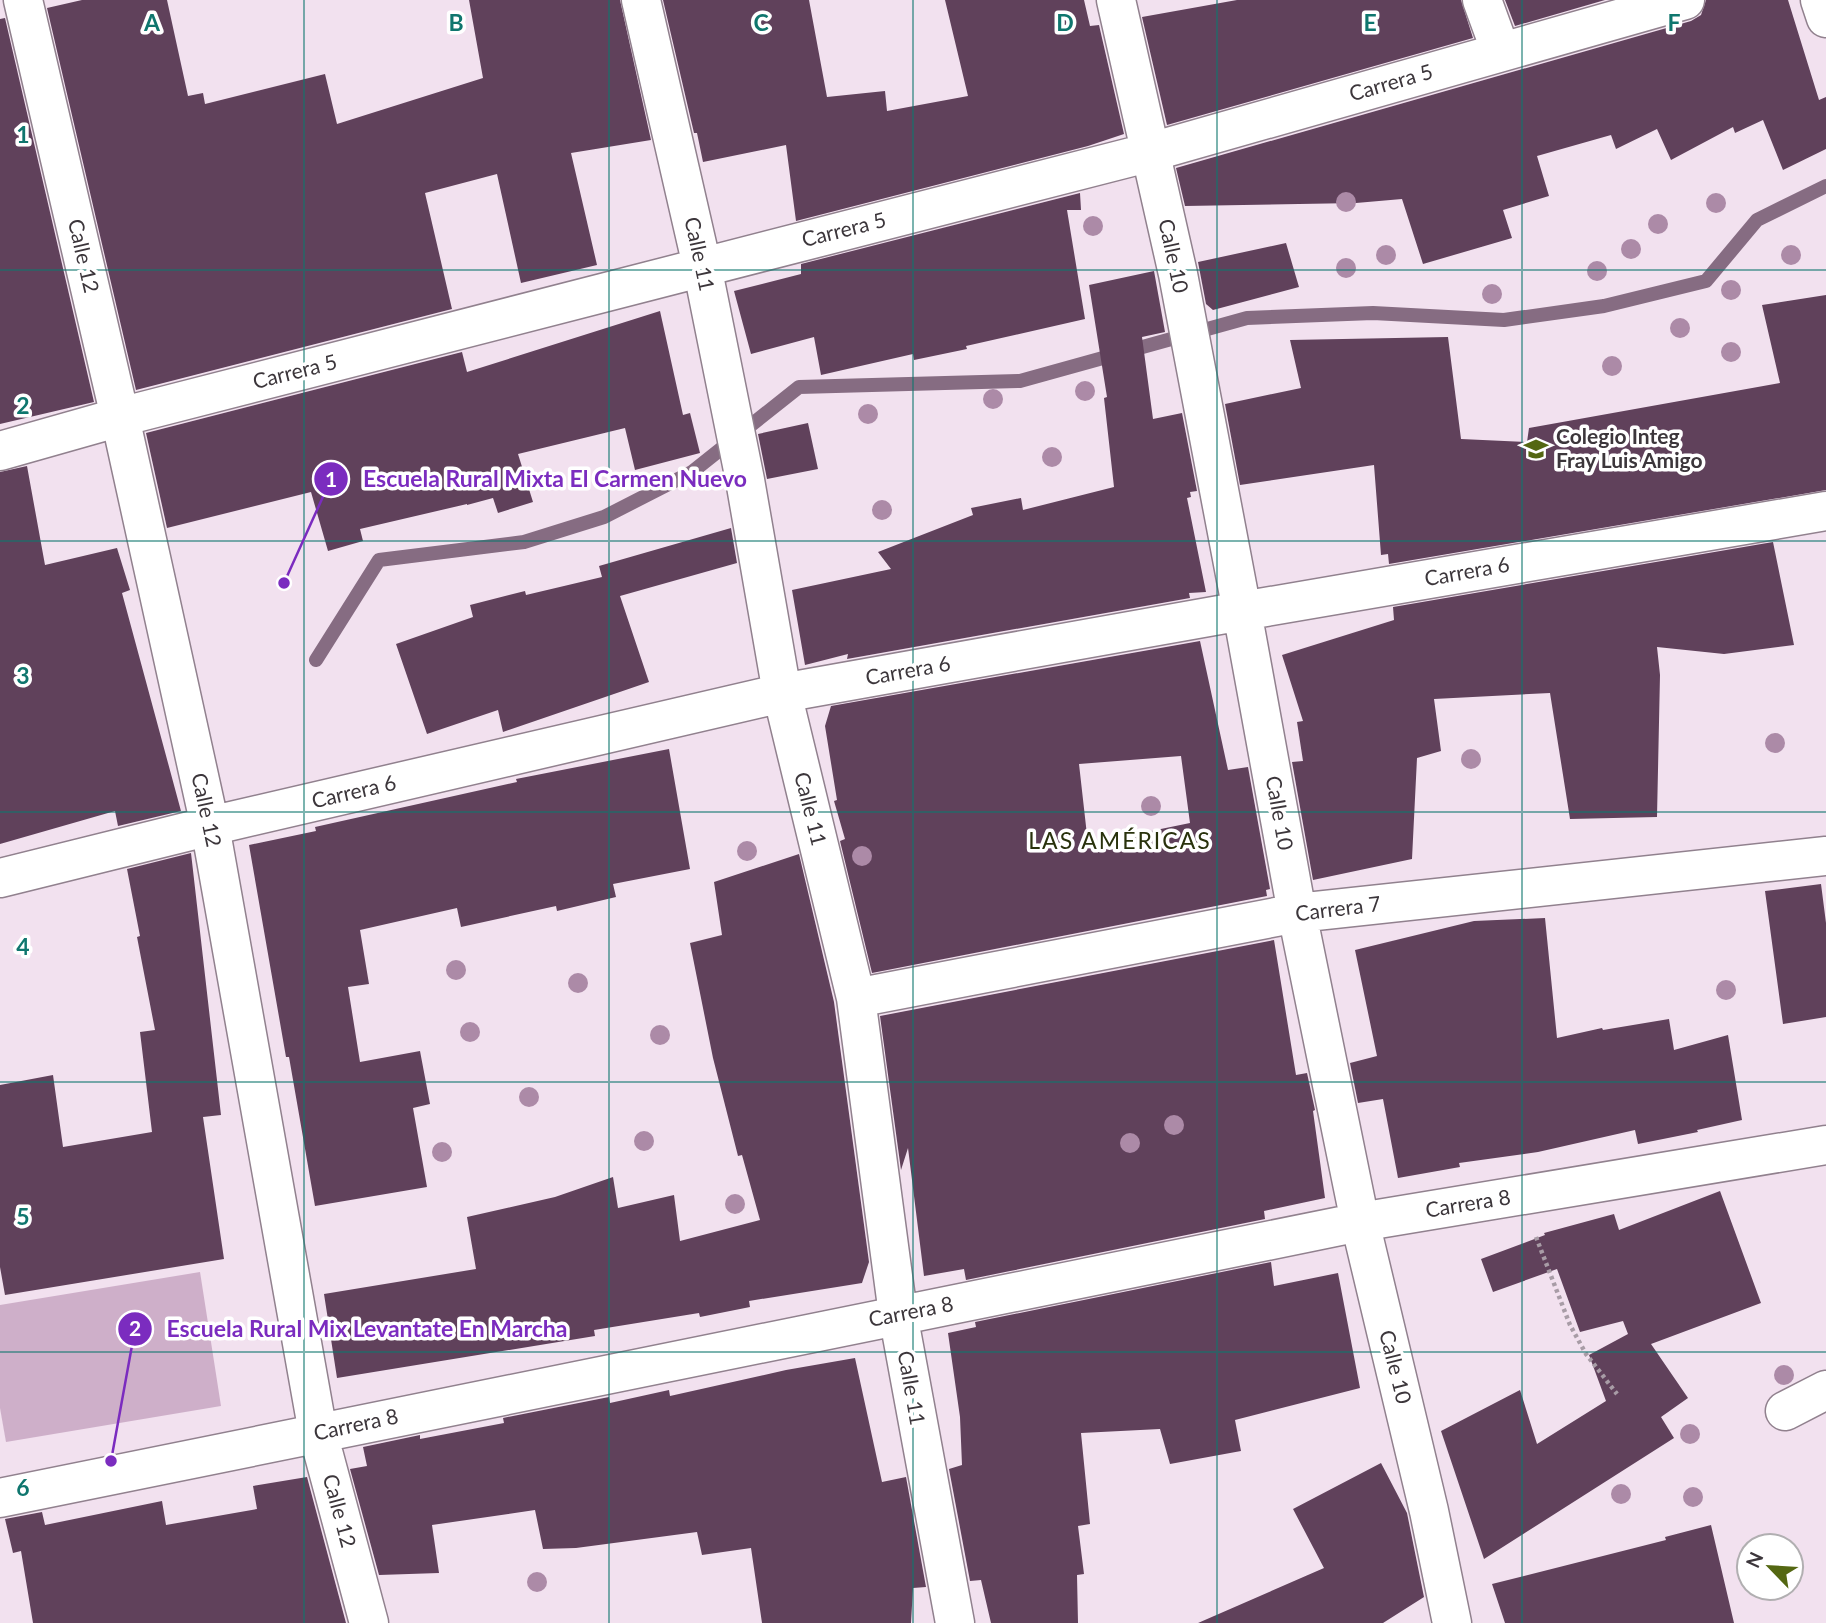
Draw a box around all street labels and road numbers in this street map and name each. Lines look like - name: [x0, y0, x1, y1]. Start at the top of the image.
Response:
- street label: Carrera 5: [1346, 58, 1435, 105]
- street label: Carrera 5: [799, 206, 888, 251]
- street label: Calle 11: [680, 214, 721, 293]
- street label: Calle 12: [64, 216, 105, 295]
- street label: Calle 10: [1154, 216, 1195, 295]
- street label: Carrera 5: [250, 348, 339, 393]
- street label: Carrera 6: [1422, 551, 1511, 590]
- street label: Carrera 6: [863, 650, 952, 689]
- street label: Carrera 6: [309, 769, 398, 812]
- street label: Calle 11: [790, 769, 833, 848]
- street label: Calle 12: [187, 770, 228, 849]
- street label: Calle 10: [1262, 774, 1299, 852]
- street label: Carrera 7: [1294, 890, 1382, 925]
- street label: Carrera 8: [1423, 1183, 1512, 1222]
- street label: Carrera 8: [866, 1290, 955, 1331]
- street label: Calle 10: [1375, 1327, 1418, 1406]
- street label: Calle 11: [894, 1349, 931, 1427]
- street label: Carrera 8: [311, 1402, 400, 1445]
- street label: Calle 12: [319, 1471, 362, 1550]

